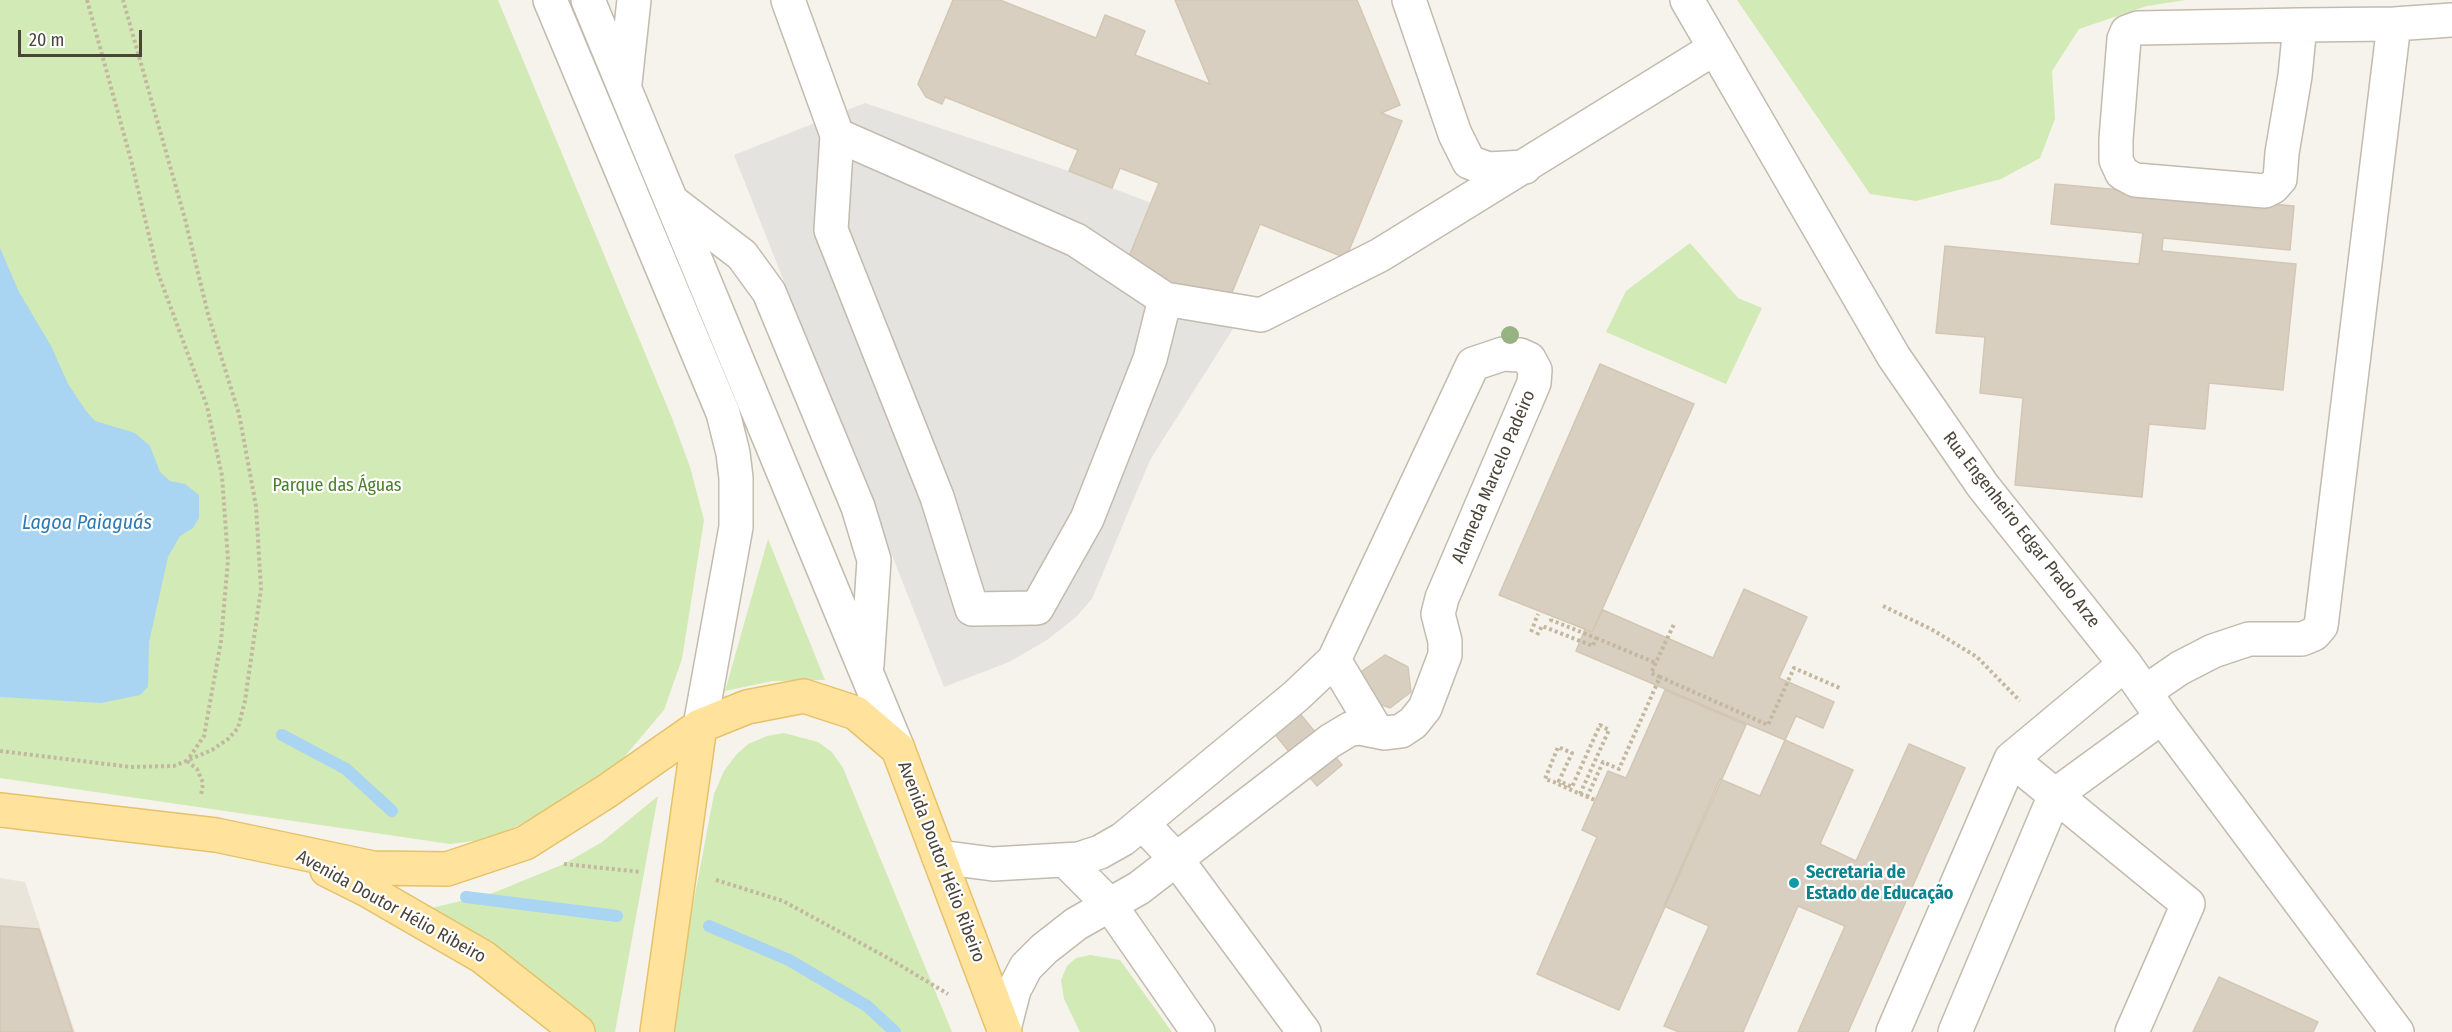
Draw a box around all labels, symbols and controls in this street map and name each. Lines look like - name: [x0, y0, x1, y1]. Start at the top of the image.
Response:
- scale bar: [21, 18, 146, 56]
- text: 20 m: [29, 29, 64, 51]
- street label: Alameda Marcelo Padeiro: [1448, 387, 1540, 567]
- street label: Rua Engenheiro Edgar Prado Arze: [1938, 428, 2104, 632]
- park label: Parque das Águas: [272, 475, 402, 497]
- water label: Lagoa Paiaguás: [22, 511, 152, 535]
- street label: Avenida Doutor Hélio Ribeiro: [893, 759, 989, 965]
- street label: Avenida Doutor Hélio Ribeiro: [292, 846, 490, 968]
- place label: Secretaria de Estado de Educação: [1806, 862, 1953, 904]
- marker: Secretaria de Estado de Educação: [1787, 876, 1801, 890]

